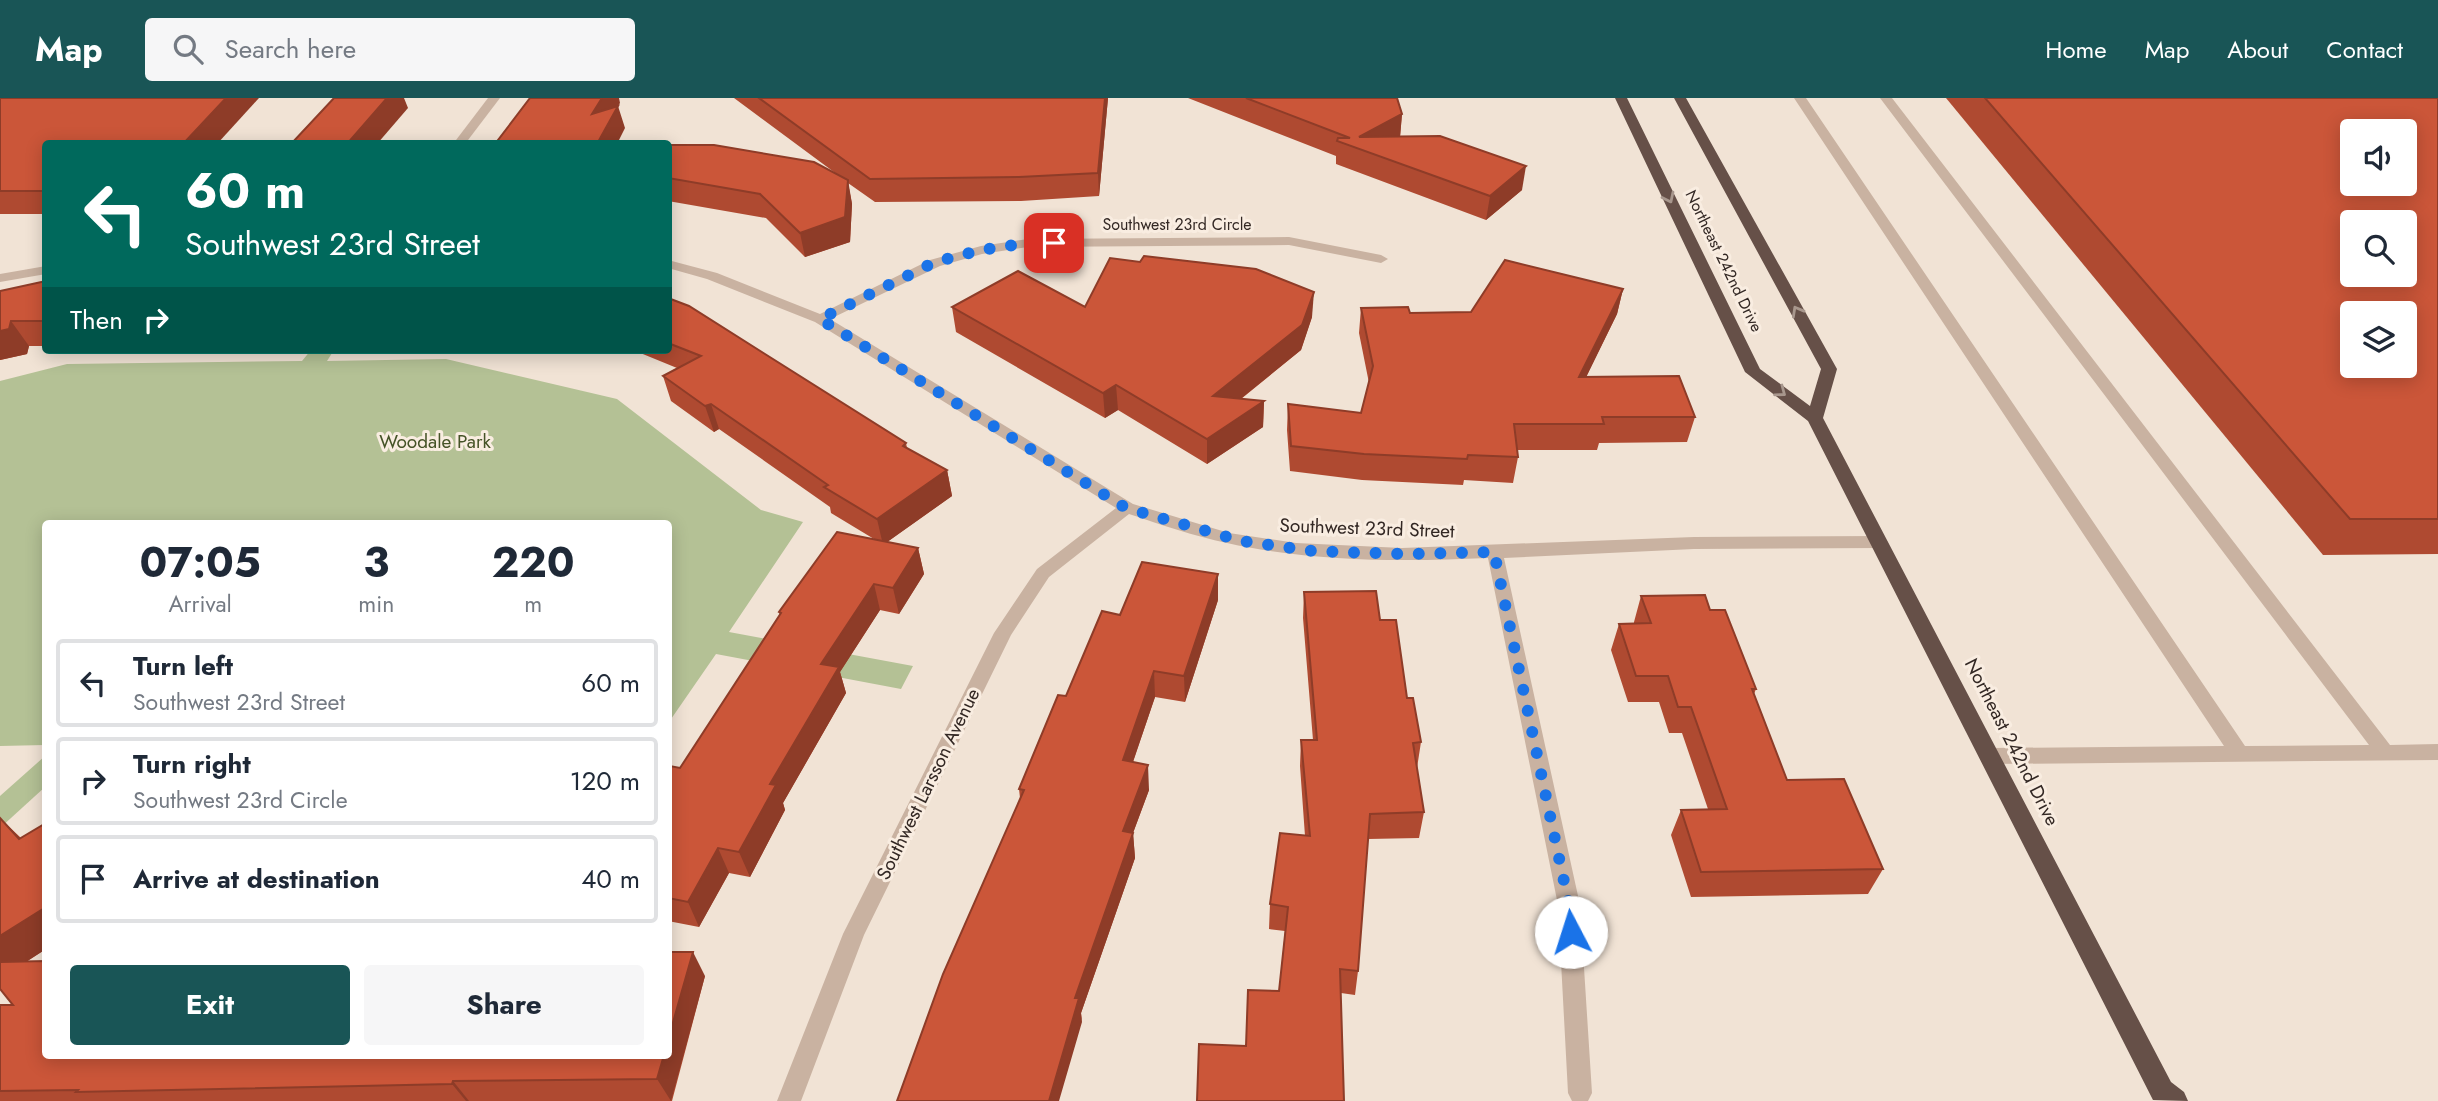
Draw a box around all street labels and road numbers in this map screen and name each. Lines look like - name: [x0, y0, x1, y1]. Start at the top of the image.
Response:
- street label: Northeast 242nd Drive: [1680, 186, 1768, 336]
- street label: Southwest 23rd Circle: [1102, 213, 1252, 236]
- street label: Southwest 23rd Street: [1279, 511, 1455, 545]
- street label: Northeast 242nd Drive: [1958, 654, 2066, 830]
- street label: Southwest Larsson Avenue: [870, 683, 986, 884]

